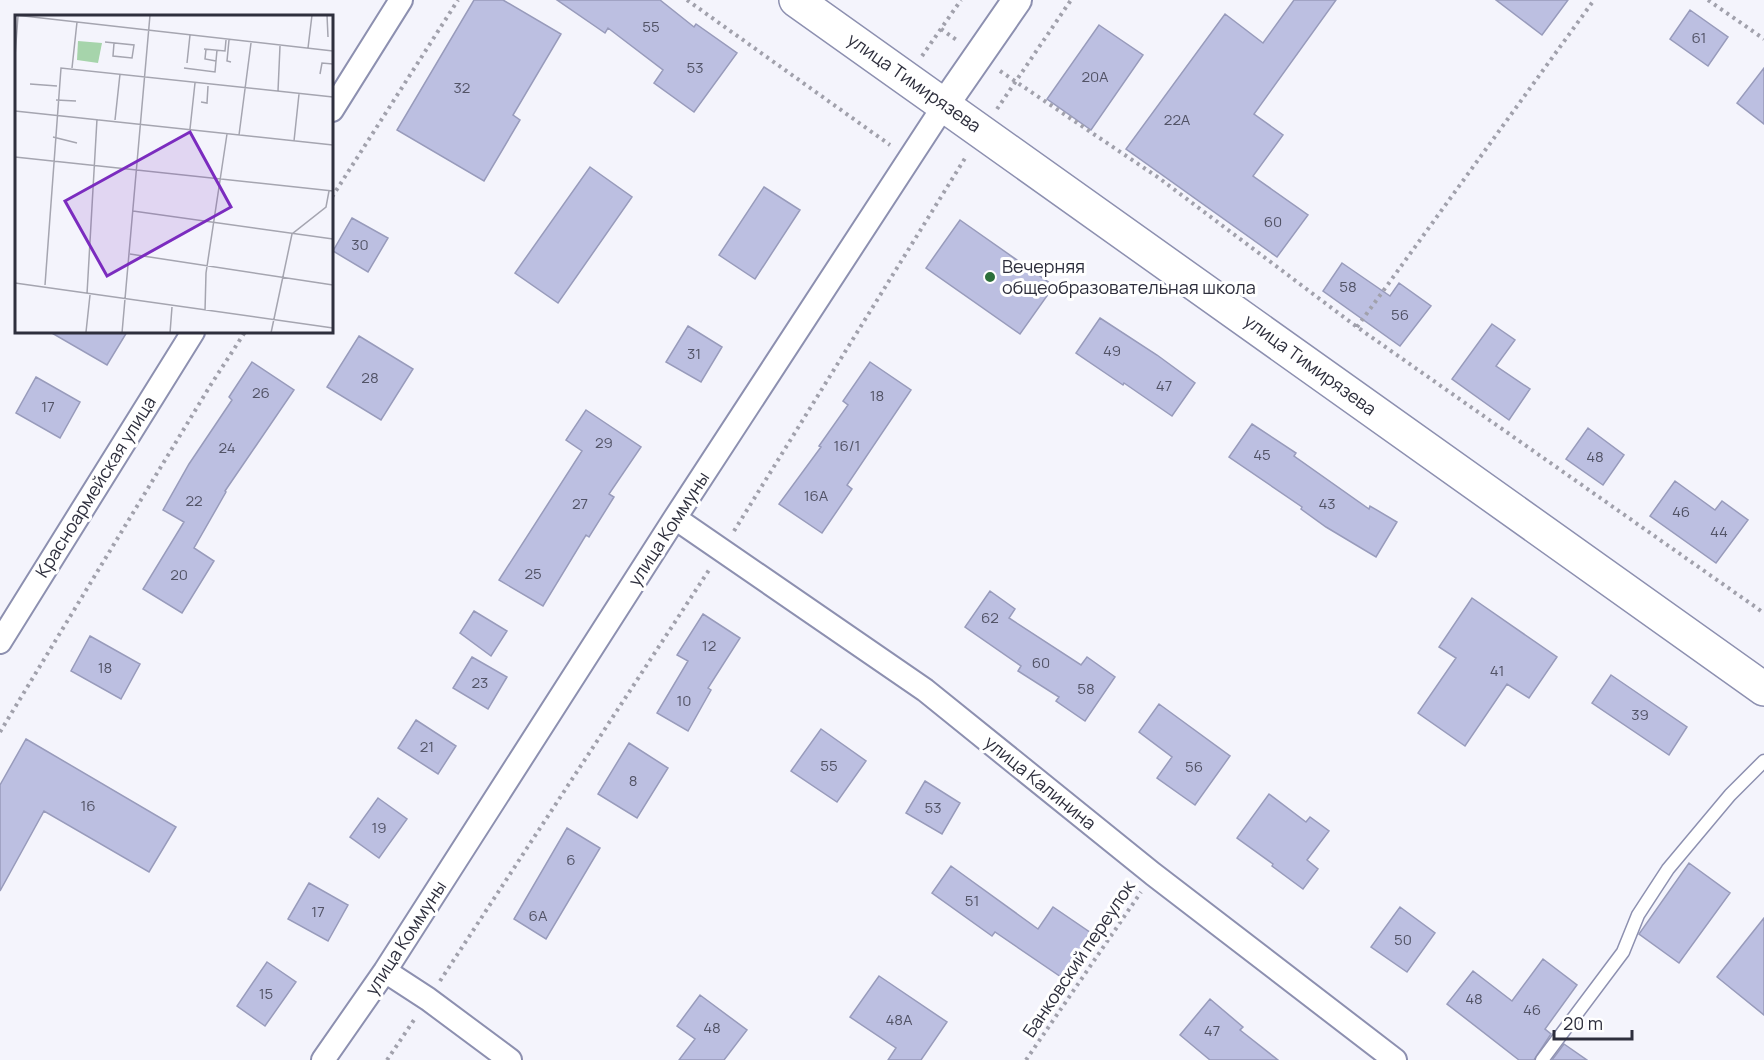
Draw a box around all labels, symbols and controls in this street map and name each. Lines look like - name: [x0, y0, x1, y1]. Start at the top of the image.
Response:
- inset map: [15, 15, 333, 333]
- house number: 55: [642, 16, 660, 37]
- street label: улица Тимирязева: [843, 27, 986, 137]
- house number: 61: [1692, 27, 1706, 48]
- house number: 53: [687, 57, 703, 78]
- house number: 20А: [1081, 66, 1109, 87]
- house number: 32: [454, 77, 470, 98]
- house number: 22А: [1164, 109, 1191, 130]
- house number: 60: [1264, 211, 1282, 232]
- house number: 30: [351, 234, 369, 255]
- place label: Вечерняя общеобразовательная школа: [1002, 254, 1256, 299]
- marker: Вечерняя общеобразовательная школа: [983, 270, 997, 284]
- house number: 58: [1339, 276, 1357, 297]
- house number: 56: [1391, 304, 1409, 325]
- street label: улица Тимирязева: [1240, 308, 1382, 420]
- house number: 49: [1103, 340, 1121, 361]
- house number: 31: [687, 343, 701, 364]
- house number: 28: [361, 367, 379, 388]
- house number: 47: [1156, 375, 1172, 396]
- house number: 26: [252, 382, 270, 403]
- house number: 18: [870, 385, 884, 406]
- street label: Красноармейская улица: [29, 391, 161, 582]
- house number: 17: [41, 396, 55, 417]
- house number: 29: [595, 432, 613, 453]
- house number: 16/1: [834, 435, 860, 456]
- house number: 24: [218, 437, 236, 458]
- house number: 45: [1253, 444, 1271, 465]
- house number: 48: [1586, 446, 1604, 467]
- street label: улица Коммуны: [622, 467, 714, 590]
- house number: 16А: [804, 485, 829, 506]
- house number: 22: [185, 490, 203, 511]
- house number: 27: [572, 493, 588, 514]
- house number: 43: [1318, 493, 1336, 514]
- house number: 46: [1672, 501, 1690, 522]
- house number: 44: [1710, 521, 1728, 542]
- house number: 25: [524, 563, 542, 584]
- house number: 20: [170, 564, 188, 585]
- house number: 62: [981, 607, 999, 628]
- house number: 12: [702, 635, 716, 656]
- house number: 60: [1032, 652, 1050, 673]
- house number: 18: [98, 657, 112, 678]
- house number: 41: [1490, 660, 1504, 681]
- house number: 23: [472, 672, 488, 693]
- house number: 58: [1077, 678, 1095, 699]
- house number: 10: [677, 690, 692, 711]
- house number: 39: [1631, 704, 1649, 725]
- street label: улица Калинина: [980, 730, 1102, 835]
- house number: 21: [420, 736, 434, 757]
- house number: 55: [820, 755, 838, 776]
- house number: 56: [1185, 756, 1203, 777]
- house number: 8: [629, 770, 637, 791]
- house number: 16: [80, 795, 96, 816]
- house number: 53: [925, 797, 941, 818]
- house number: 19: [371, 817, 387, 838]
- house number: 6: [566, 849, 576, 870]
- street label: Банковский переулок: [1017, 874, 1140, 1042]
- street label: улица Коммуны: [359, 876, 451, 999]
- house number: 51: [965, 890, 979, 911]
- house number: 17: [311, 901, 325, 922]
- house number: 6А: [529, 905, 548, 926]
- house number: 50: [1394, 929, 1412, 950]
- house number: 15: [259, 983, 273, 1004]
- house number: 48: [1465, 988, 1483, 1009]
- house number: 46: [1523, 999, 1541, 1020]
- scale bar: [1554, 1003, 1632, 1041]
- house number: 48А: [885, 1009, 913, 1030]
- text: 20 m: [1563, 1011, 1603, 1035]
- house number: 48: [703, 1017, 721, 1038]
- house number: 47: [1204, 1020, 1220, 1041]

